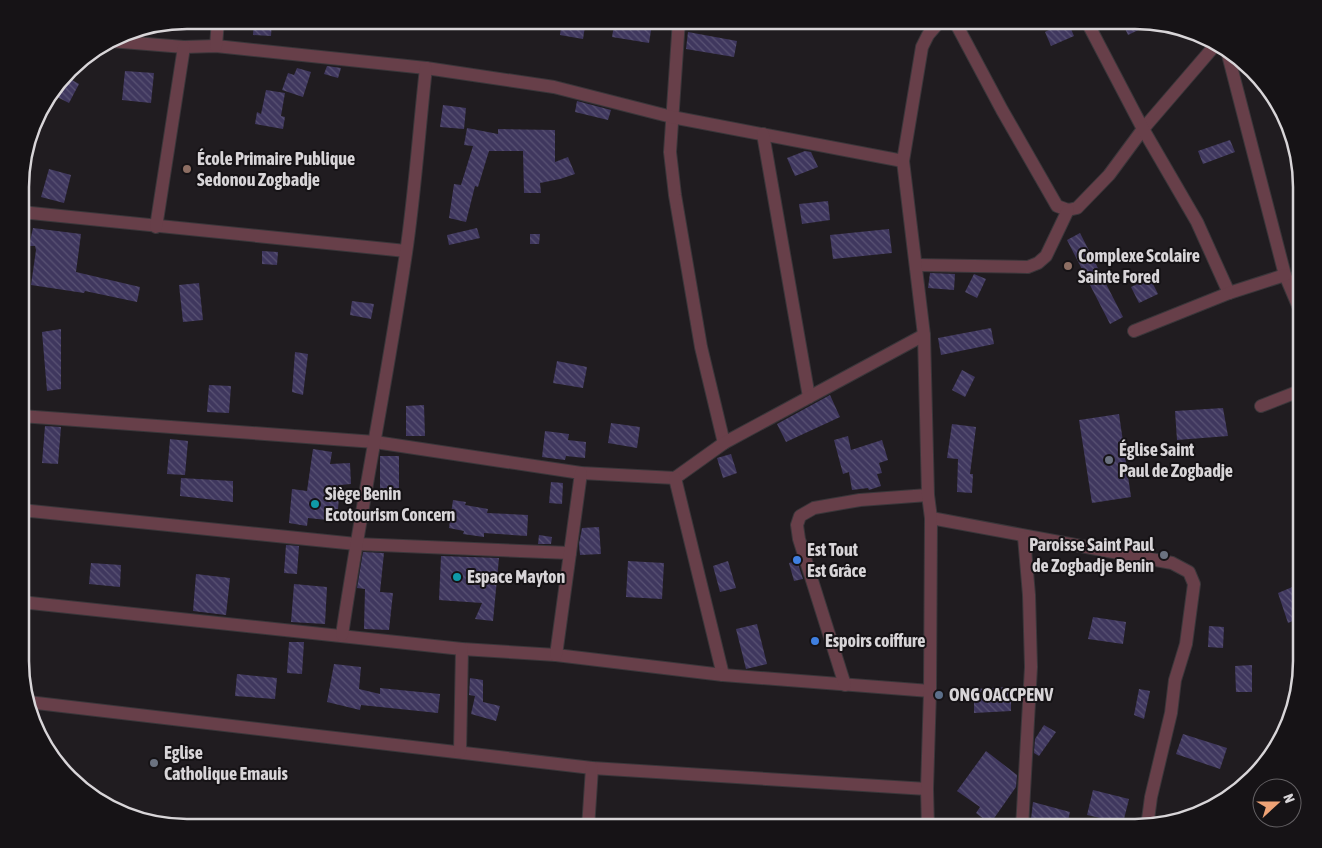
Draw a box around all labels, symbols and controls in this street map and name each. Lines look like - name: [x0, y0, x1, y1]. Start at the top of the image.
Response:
- place label: École Primaire Publique Sedonou Zogbadje: [197, 148, 355, 190]
- marker: École Primaire Publique Sedonou Zogbadje: [181, 163, 193, 175]
- place label: Complexe Scolaire Sainte Fored: [1078, 245, 1200, 287]
- marker: Complexe Scolaire Sainte Fored: [1062, 260, 1074, 272]
- place label: Église Saint Paul de Zogbadje: [1119, 439, 1233, 481]
- marker: Église Saint Paul de Zogbadje: [1103, 454, 1115, 466]
- place label: Siège Benin Ecotourism Concern: [325, 483, 456, 525]
- marker: Siège Benin Ecotourism Concern: [309, 498, 321, 510]
- place label: Paroisse Saint Paul de Zogbadje Benin: [1029, 534, 1154, 576]
- place label: Est Tout Est Grâce: [807, 539, 866, 581]
- marker: Paroisse Saint Paul de Zogbadje Benin: [1158, 549, 1170, 561]
- marker: Est Tout Est Grâce: [791, 554, 803, 566]
- place label: Espace Mayton: [467, 566, 566, 587]
- marker: Espace Mayton: [451, 571, 463, 583]
- place label: Espoirs coiffure: [825, 630, 925, 651]
- marker: Espoirs coiffure: [809, 635, 821, 647]
- place label: ONG OACCPENV: [949, 684, 1053, 705]
- marker: ONG OACCPENV: [933, 689, 945, 701]
- place label: Eglise Catholique Emauis: [164, 742, 288, 784]
- marker: Eglise Catholique Emauis: [148, 757, 160, 769]
- north arrow: [1252, 778, 1302, 828]
- text: N: [1280, 792, 1298, 805]

